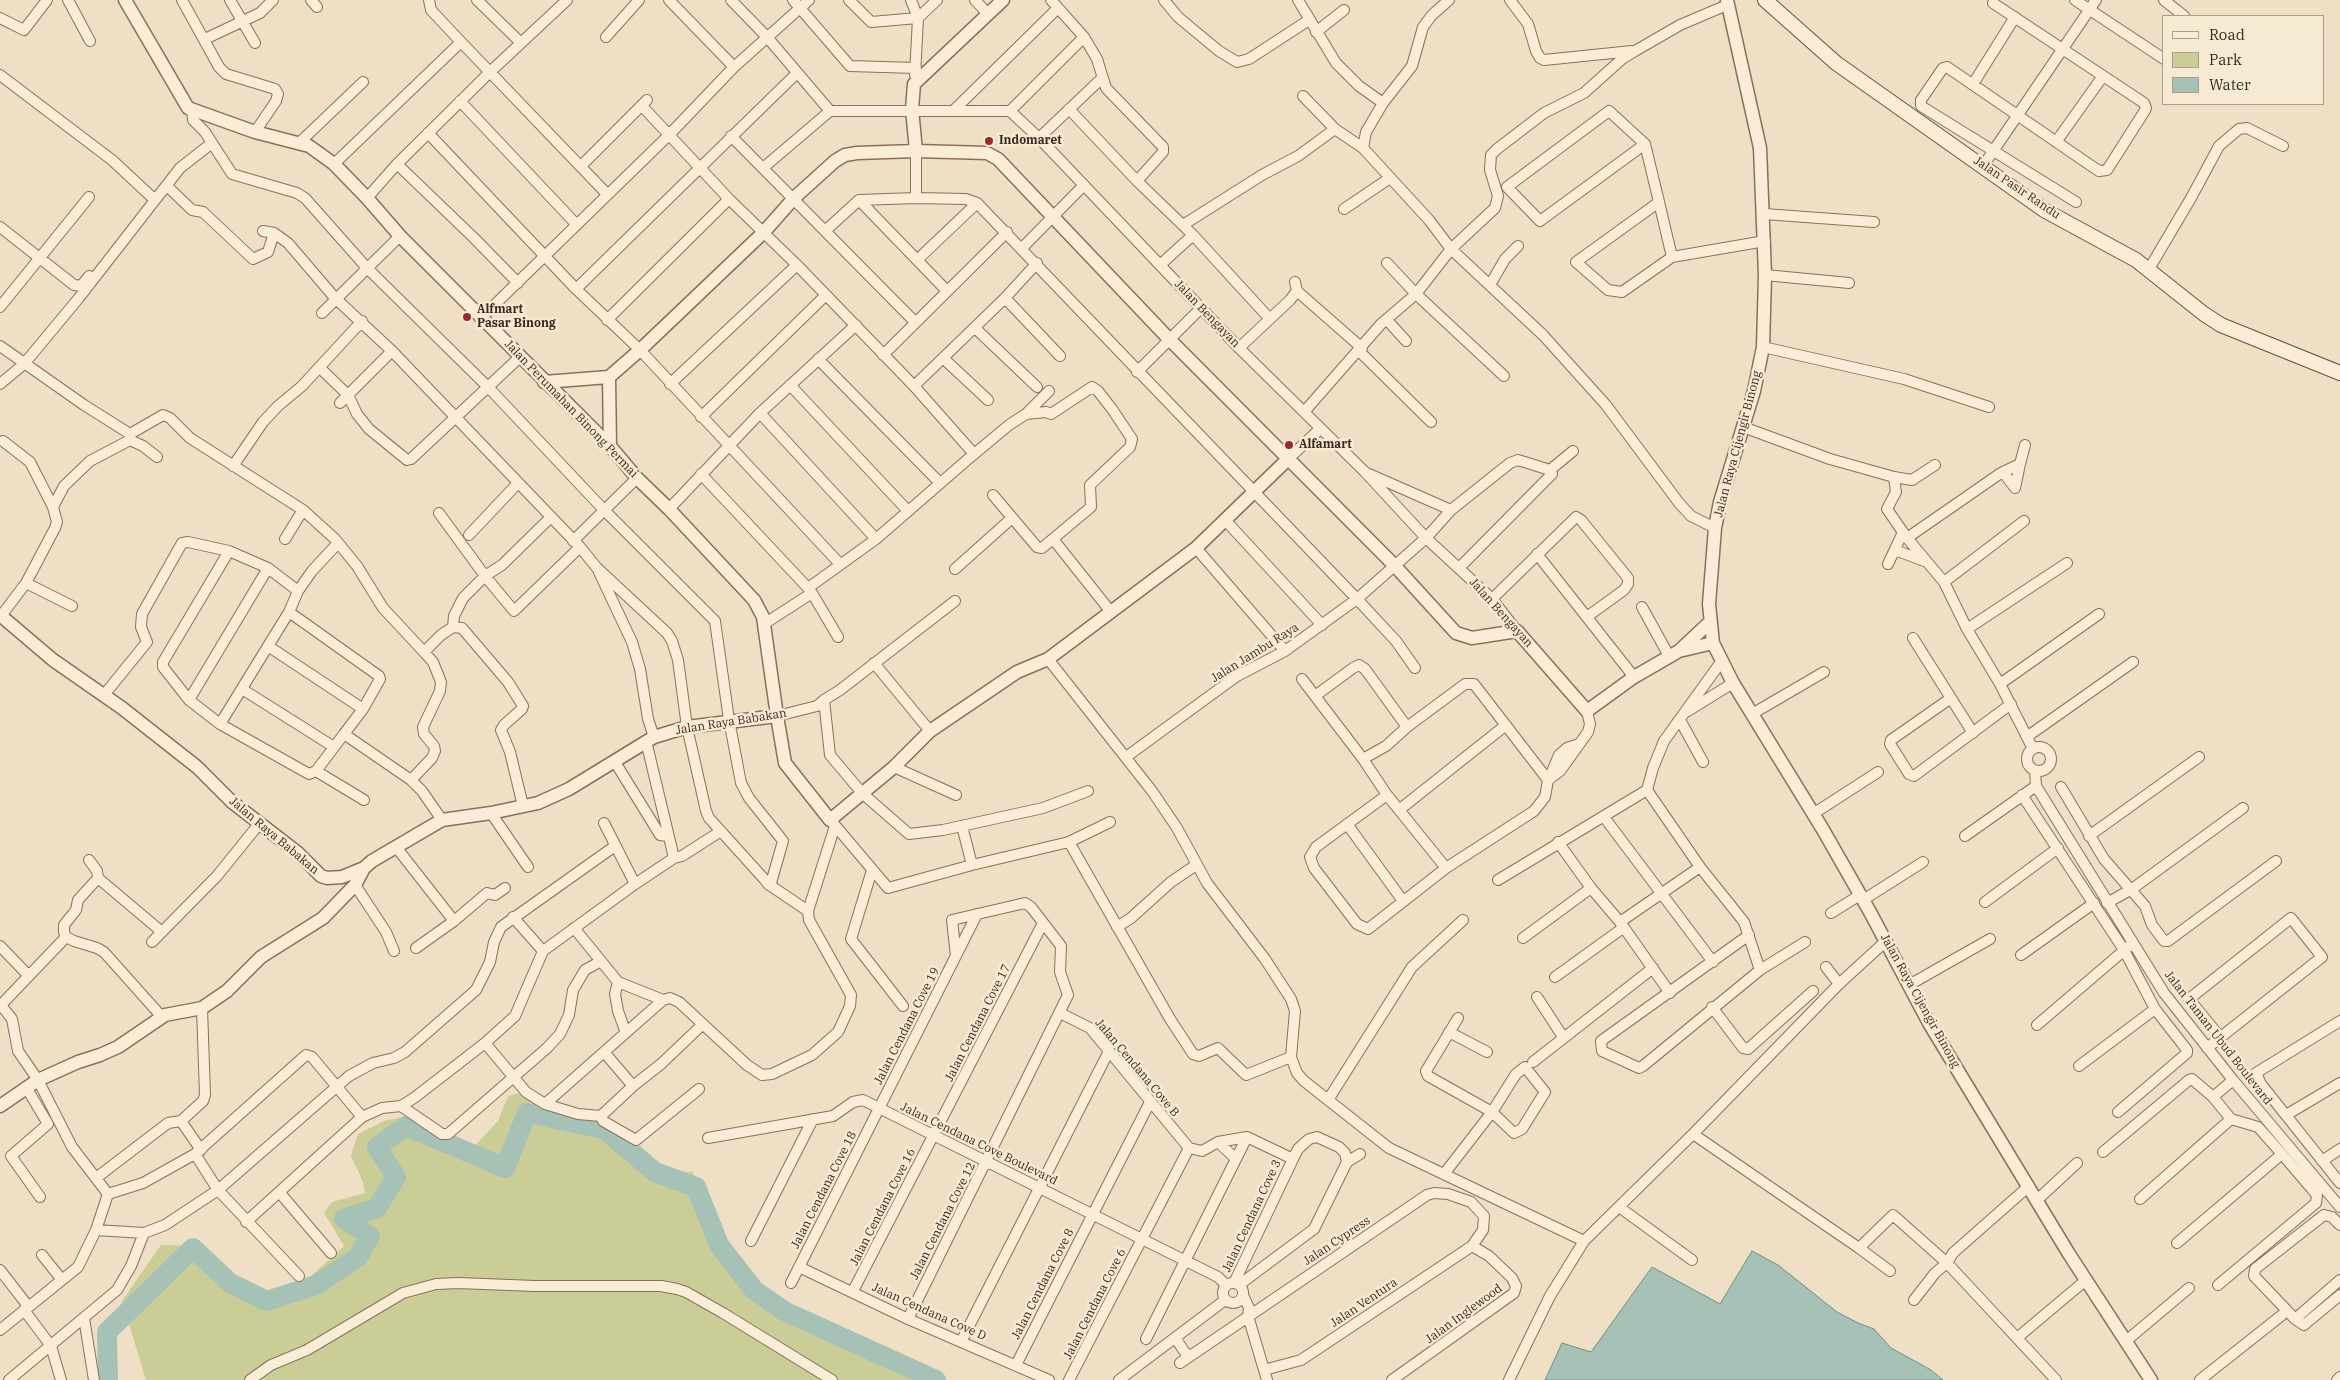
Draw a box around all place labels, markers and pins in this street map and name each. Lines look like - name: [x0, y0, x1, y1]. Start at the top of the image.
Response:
- place label: Indomaret: [999, 134, 1062, 148]
- marker: Indomaret: [983, 135, 995, 147]
- place label: Alfmart Pasar Binong: [477, 303, 556, 331]
- marker: Alfmart Pasar Binong: [461, 311, 473, 323]
- place label: Alfamart: [1299, 438, 1352, 452]
- marker: Alfamart: [1283, 439, 1295, 451]

